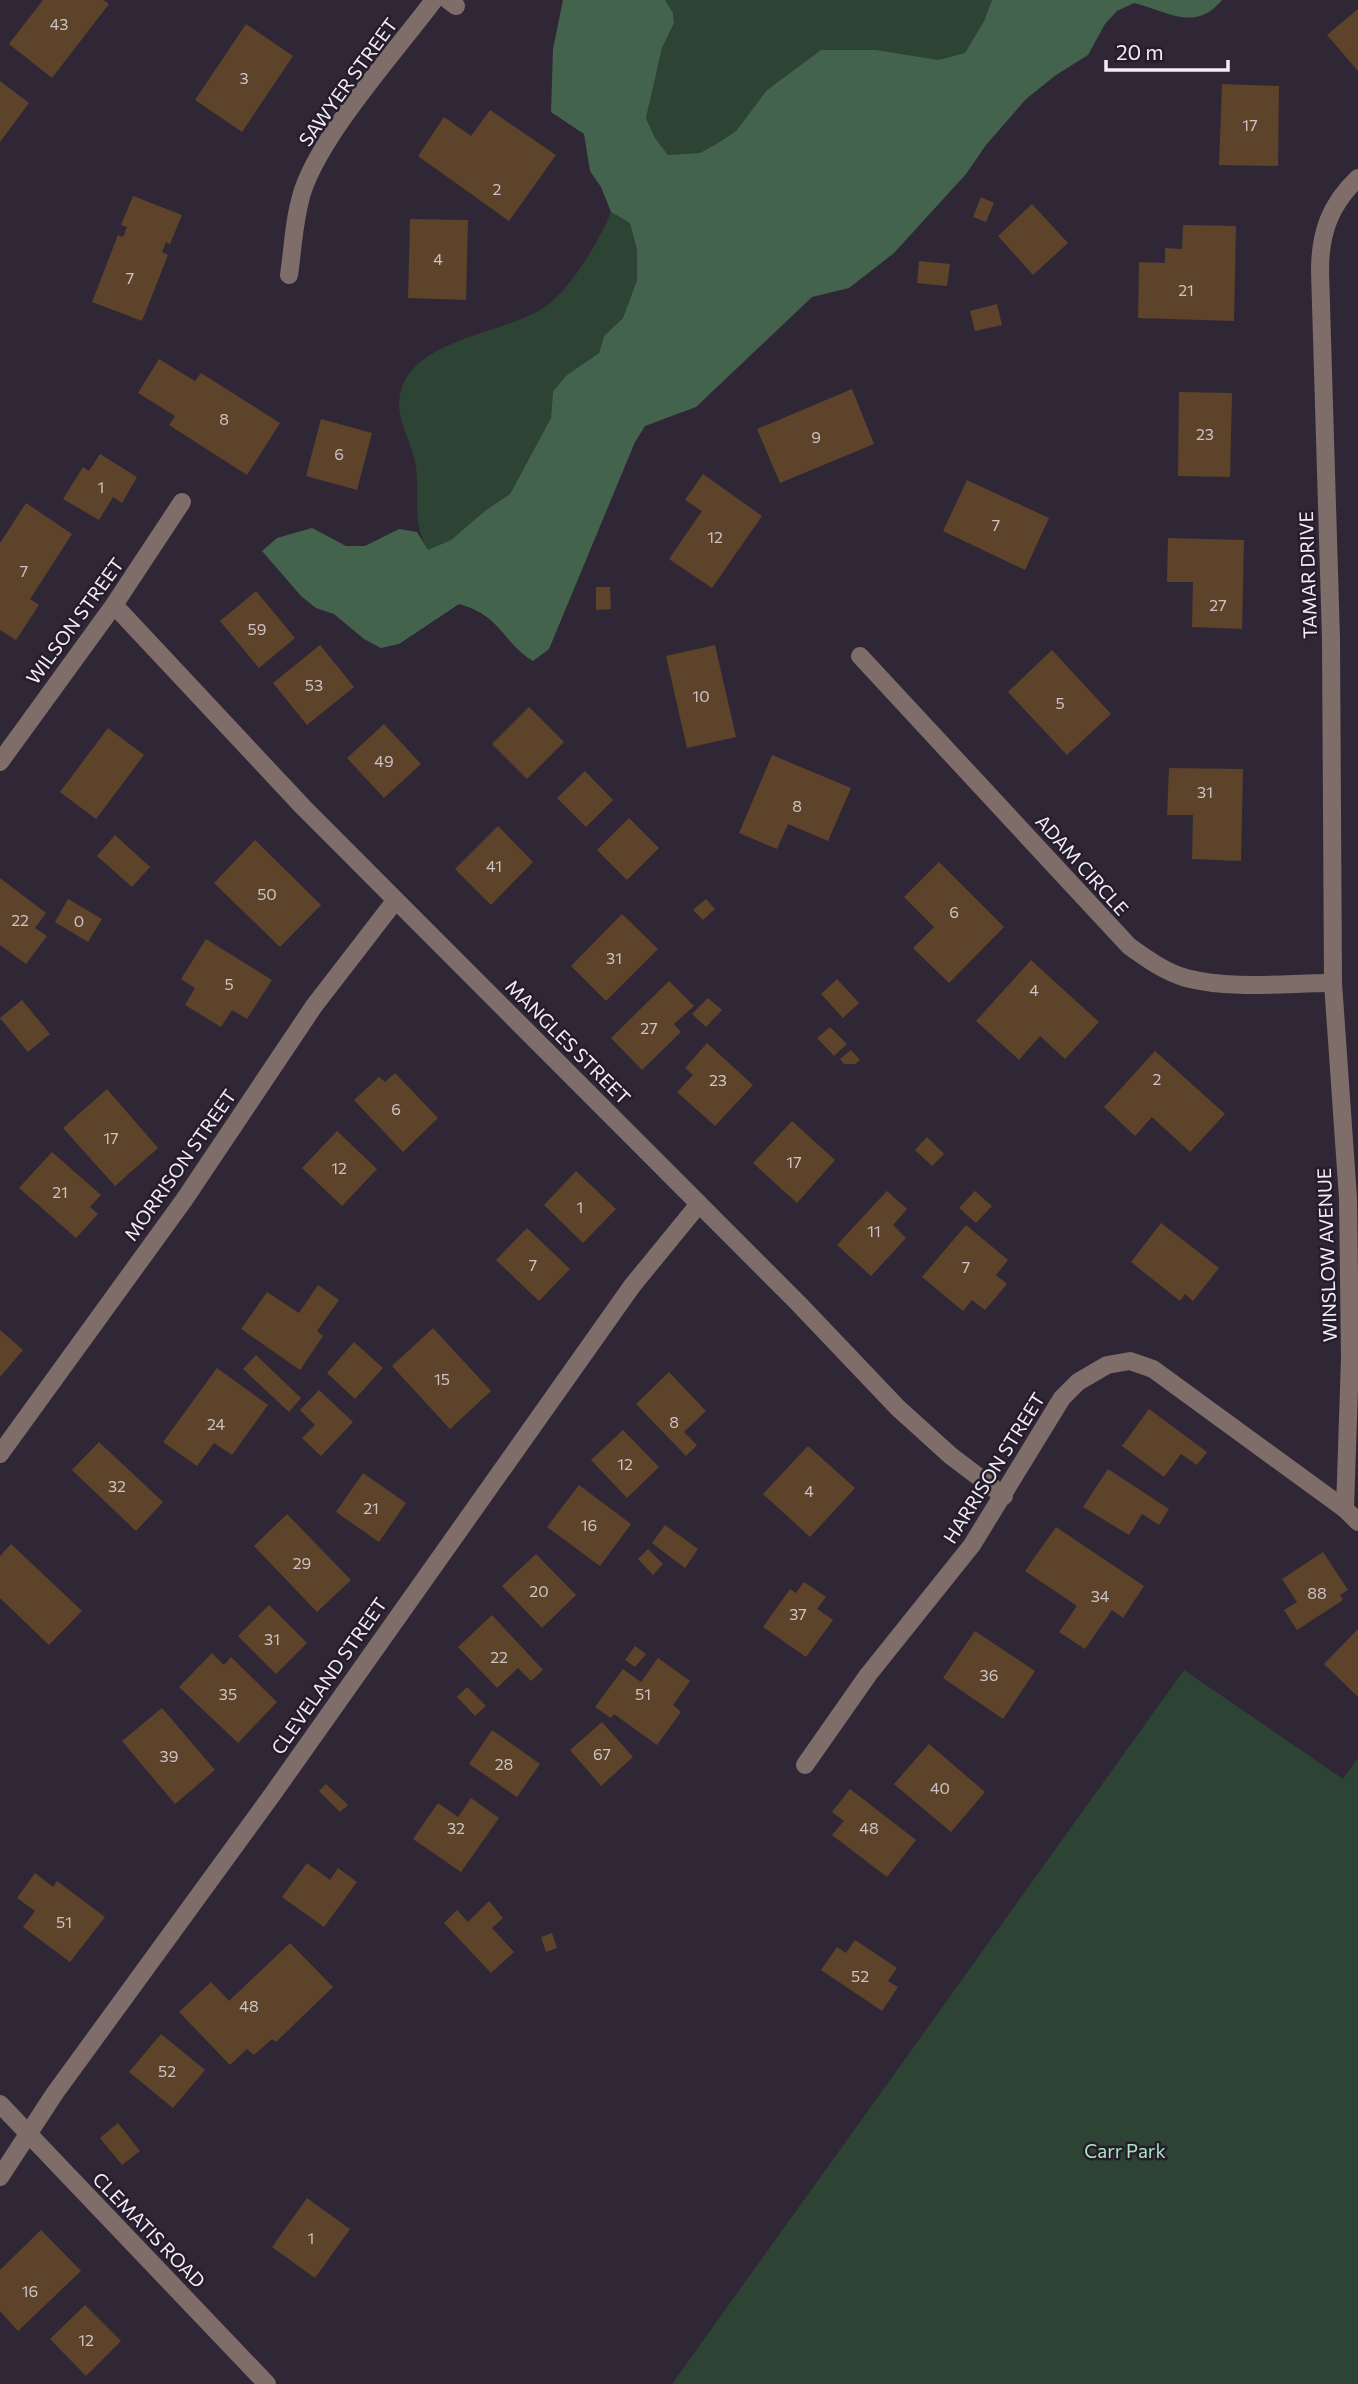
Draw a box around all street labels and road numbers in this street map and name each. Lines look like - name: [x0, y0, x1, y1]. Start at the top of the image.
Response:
- street label: SAWYER STREET: [293, 13, 402, 150]
- street label: TAMAR DRIVE: [1294, 511, 1321, 639]
- street label: WILSON STREET: [21, 553, 128, 688]
- street label: ADAM CIRCLE: [1031, 810, 1134, 920]
- street label: MANGLES STREET: [501, 974, 636, 1109]
- street label: MORRISON STREET: [119, 1085, 240, 1245]
- street label: WINSLOW AVENUE: [1312, 1167, 1341, 1343]
- street label: HARRISON STREET: [938, 1388, 1049, 1547]
- street label: CLEVELAND STREET: [266, 1593, 391, 1758]
- street label: CLEMATIS ROAD: [88, 2167, 210, 2292]

